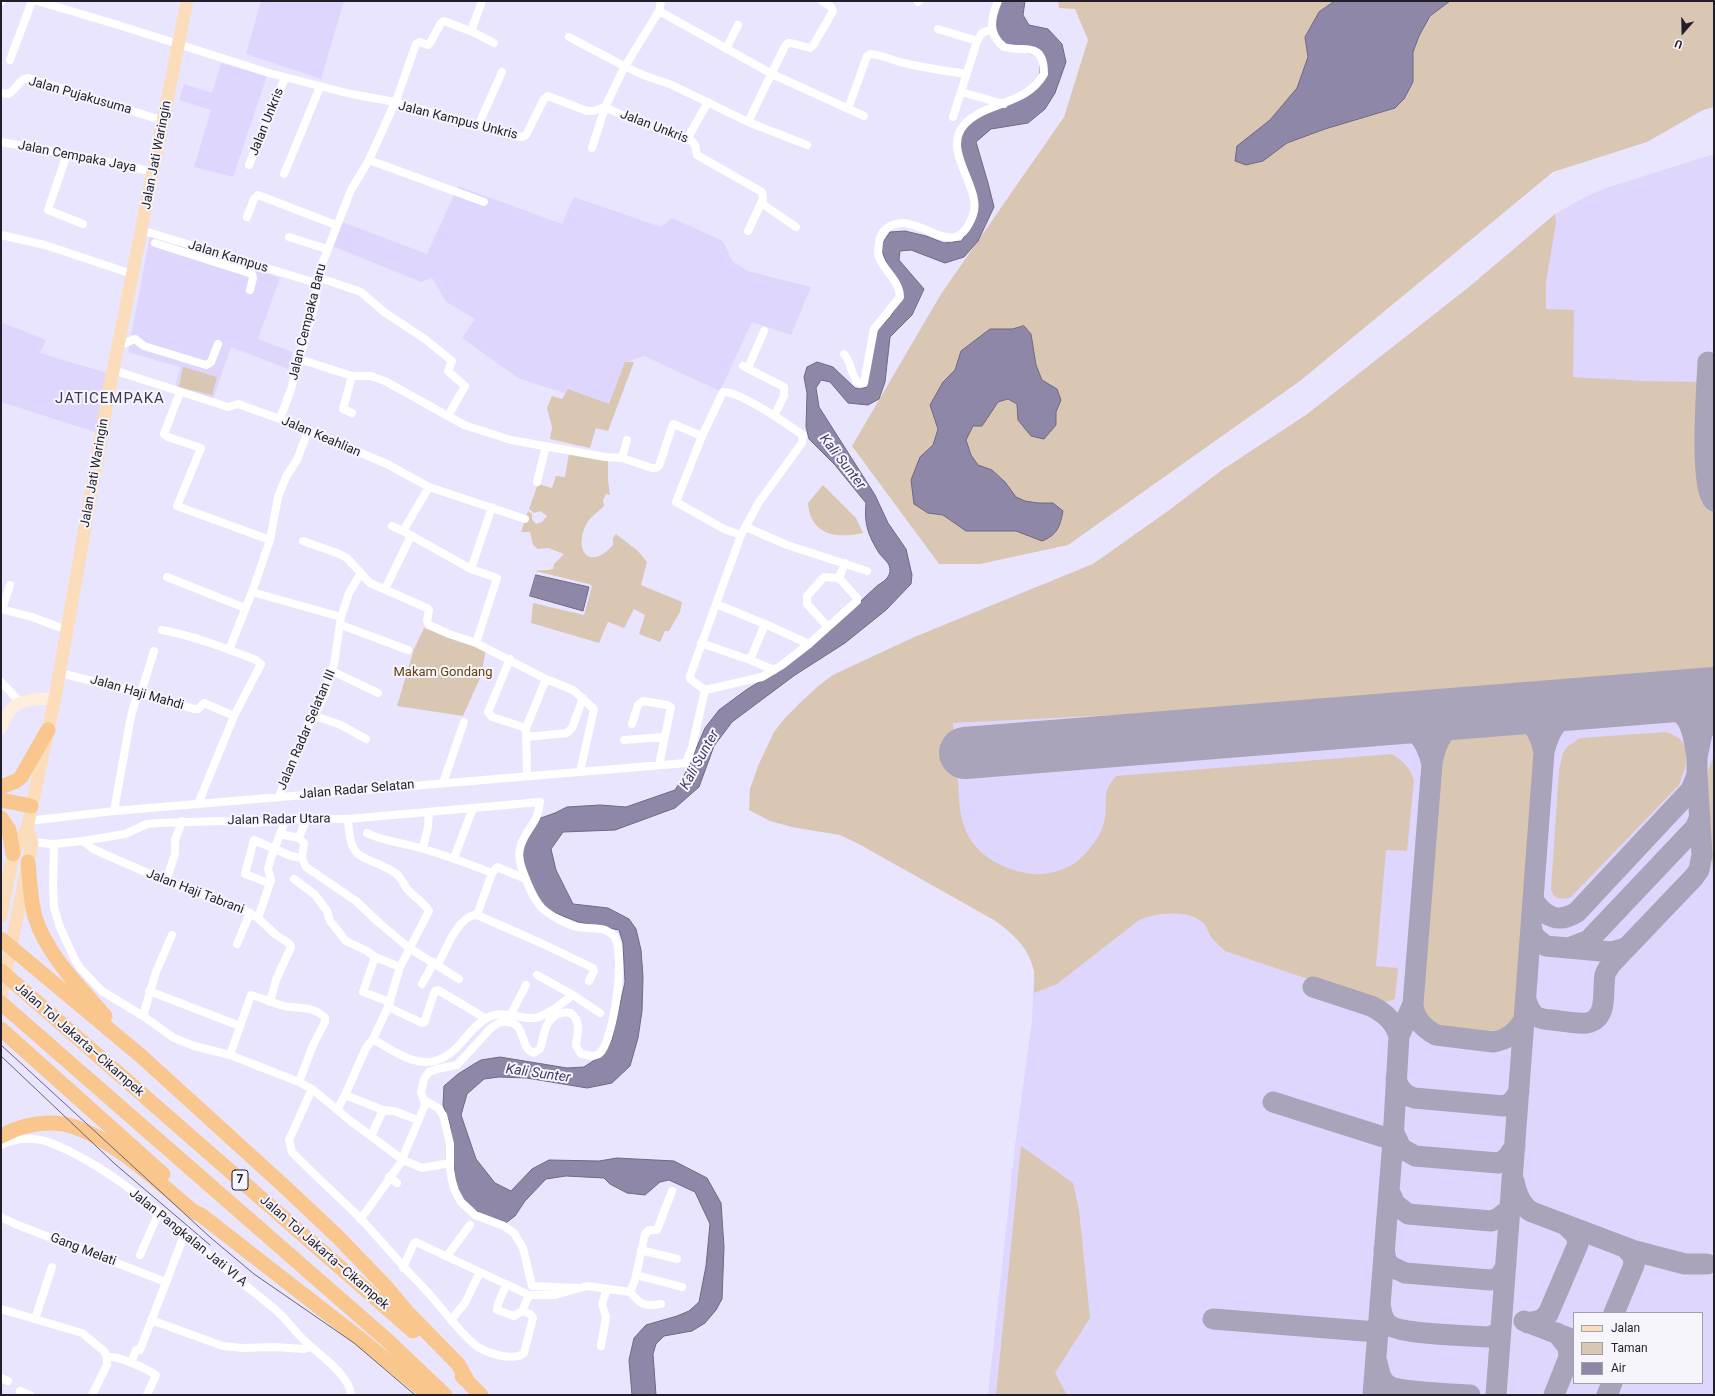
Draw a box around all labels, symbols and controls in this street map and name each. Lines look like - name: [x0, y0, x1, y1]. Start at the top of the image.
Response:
- north arrow: [1663, 12, 1703, 52]
- text: U: [1673, 36, 1684, 51]
- street label: Jalan Pujakusuma: [27, 74, 133, 118]
- street label: Jalan Unkris: [246, 86, 288, 158]
- street label: Jalan Jati Waringin: [139, 99, 175, 211]
- street label: Jalan Kampus Unkris: [397, 99, 519, 143]
- street label: Jalan Unkris: [618, 107, 690, 147]
- street label: Jalan Cempaka Jaya: [17, 138, 137, 176]
- street label: Jalan Kampus: [186, 237, 270, 277]
- street label: Jalan Cempaka Baru: [286, 262, 330, 382]
- district label: JATICEMPAKA: [55, 390, 165, 408]
- street label: Jalan Keahlian: [279, 413, 363, 461]
- street label: Jalan Jati Waringin: [78, 417, 112, 529]
- water label: Kali Sunter: [815, 431, 869, 493]
- park label: Makam Gondang: [393, 665, 493, 681]
- street label: Jalan Radar Selatan III: [275, 667, 339, 793]
- street label: Jalan Haji Mahdi: [88, 672, 186, 714]
- water label: Kali Sunter: [677, 727, 723, 793]
- street label: Jalan Radar Selatan: [299, 777, 415, 803]
- street label: Jalan Radar Utara: [227, 811, 331, 829]
- street label: Jalan Haji Tabrani: [144, 866, 246, 918]
- street label: Jalan Tol Jakarta–Cikampek: [11, 980, 147, 1100]
- water label: Kali Sunter: [505, 1061, 571, 1087]
- road number: 7: [232, 1170, 248, 1190]
- street label: Jalan Pangkalan Jati VI A: [126, 1186, 250, 1290]
- street label: Jalan Tol Jakarta–Cikampek: [256, 1193, 392, 1313]
- street label: Gang Melati: [48, 1230, 118, 1270]
- legend: [1573, 1312, 1703, 1384]
- text: Jalan: [1611, 1321, 1640, 1335]
- text: Taman: [1611, 1341, 1648, 1355]
- text: Air: [1611, 1361, 1626, 1375]

